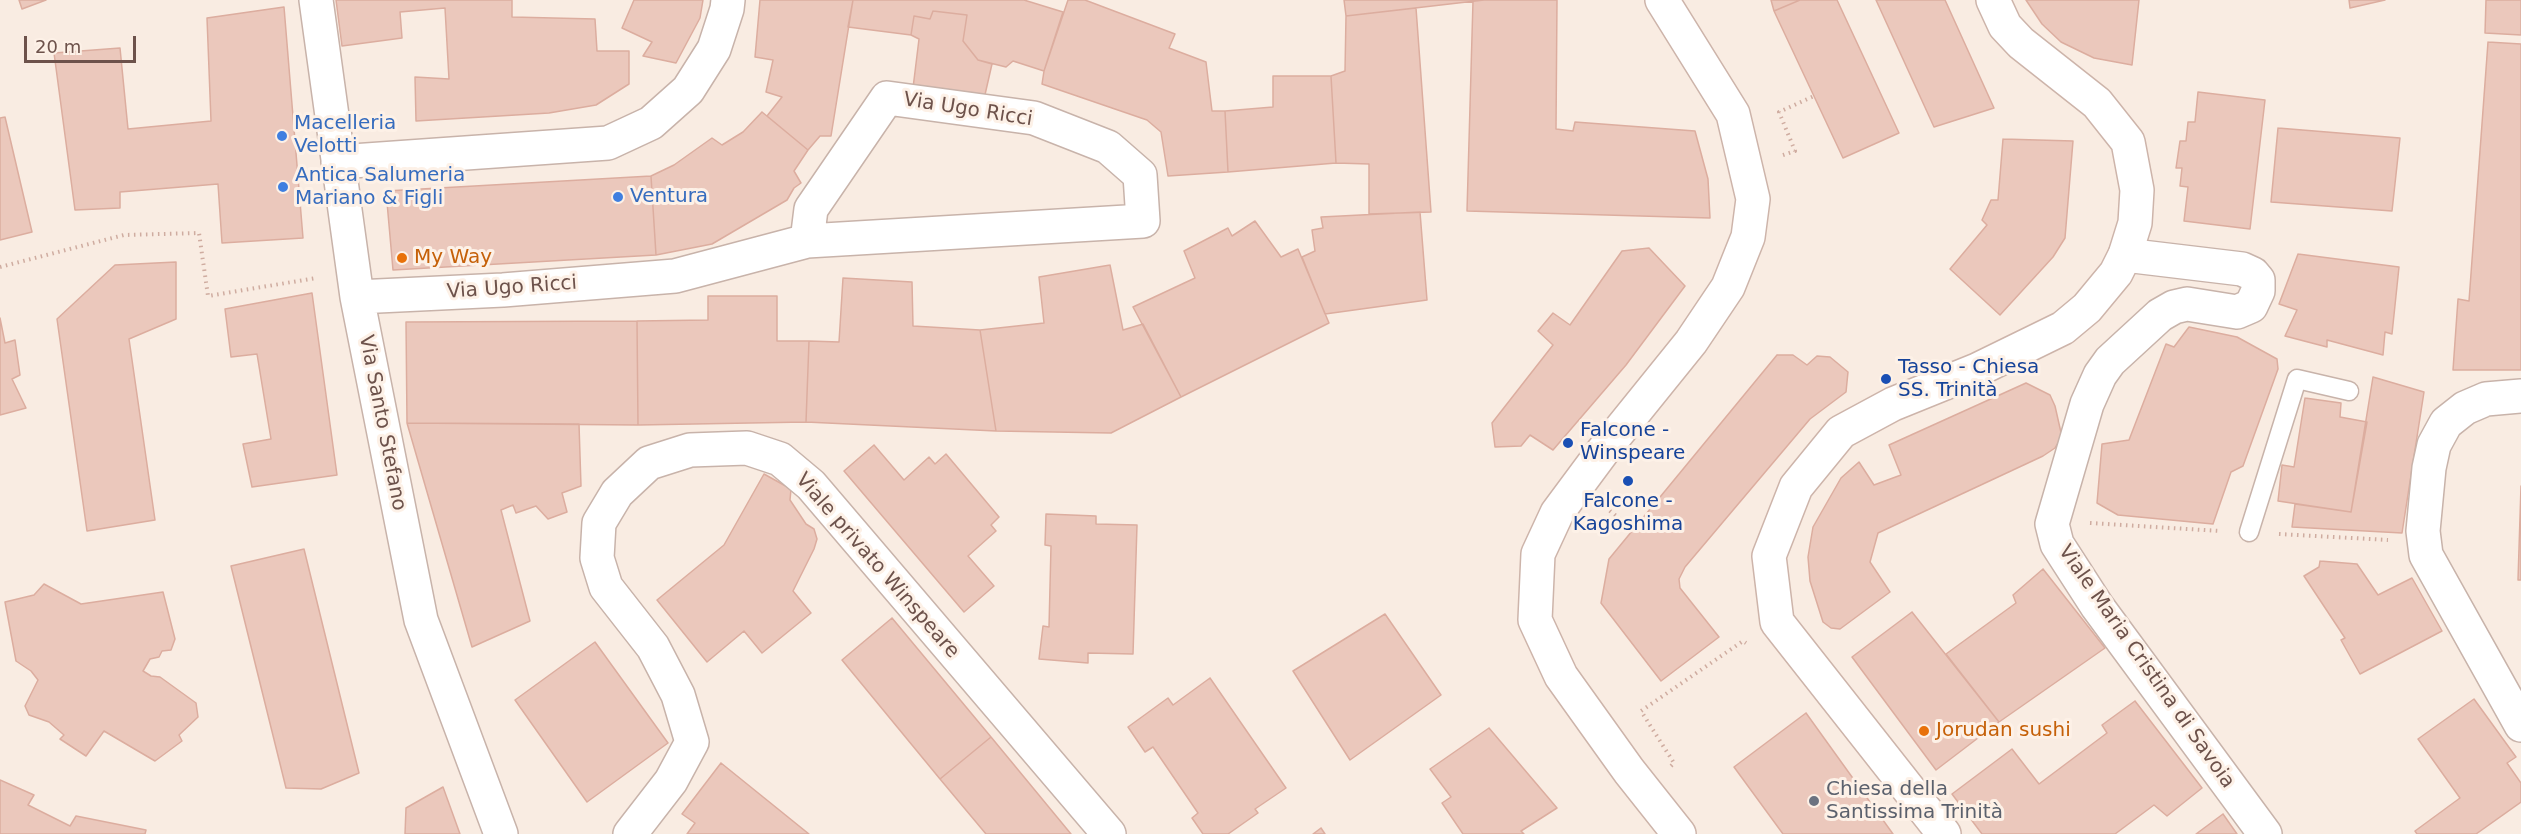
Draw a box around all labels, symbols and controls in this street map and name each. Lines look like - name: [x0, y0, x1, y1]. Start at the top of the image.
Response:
- scale bar: [27, 24, 140, 62]
- text: 20 m: [35, 36, 81, 57]
- street label: Via Ugo Ricci: [902, 88, 1034, 132]
- place label: Macelleria Velotti: [294, 112, 396, 159]
- marker: Macelleria Velotti: [275, 129, 289, 143]
- place label: Antica Salumeria Mariano & Figli: [295, 164, 465, 211]
- marker: Antica Salumeria Mariano & Figli: [276, 180, 290, 194]
- place label: Ventura: [630, 185, 708, 209]
- marker: Ventura: [611, 190, 625, 204]
- place label: My Way: [414, 246, 492, 270]
- marker: My Way: [395, 251, 409, 265]
- street label: Via Ugo Ricci: [446, 271, 578, 305]
- street label: Via Santo Stefano: [353, 333, 411, 513]
- place label: Tasso - Chiesa SS. Trinità: [1898, 356, 2039, 403]
- marker: Tasso - Chiesa SS. Trinità: [1879, 372, 1893, 386]
- place label: Falcone - Winspeare: [1580, 419, 1685, 466]
- marker: Falcone - Winspeare: [1561, 436, 1575, 450]
- street label: Viale privato Winspeare: [790, 468, 964, 664]
- marker: Falcone - Kagoshima: [1621, 474, 1635, 488]
- place label: Falcone - Kagoshima: [1573, 490, 1683, 537]
- street label: Viale Maria Cristina di Savoia: [2053, 541, 2239, 793]
- place label: Jorudan sushi: [1936, 719, 2071, 743]
- marker: Jorudan sushi: [1917, 724, 1931, 738]
- place label: Chiesa della Santissima Trinità: [1826, 778, 2003, 825]
- marker: Chiesa della Santissima Trinità: [1807, 794, 1821, 808]

